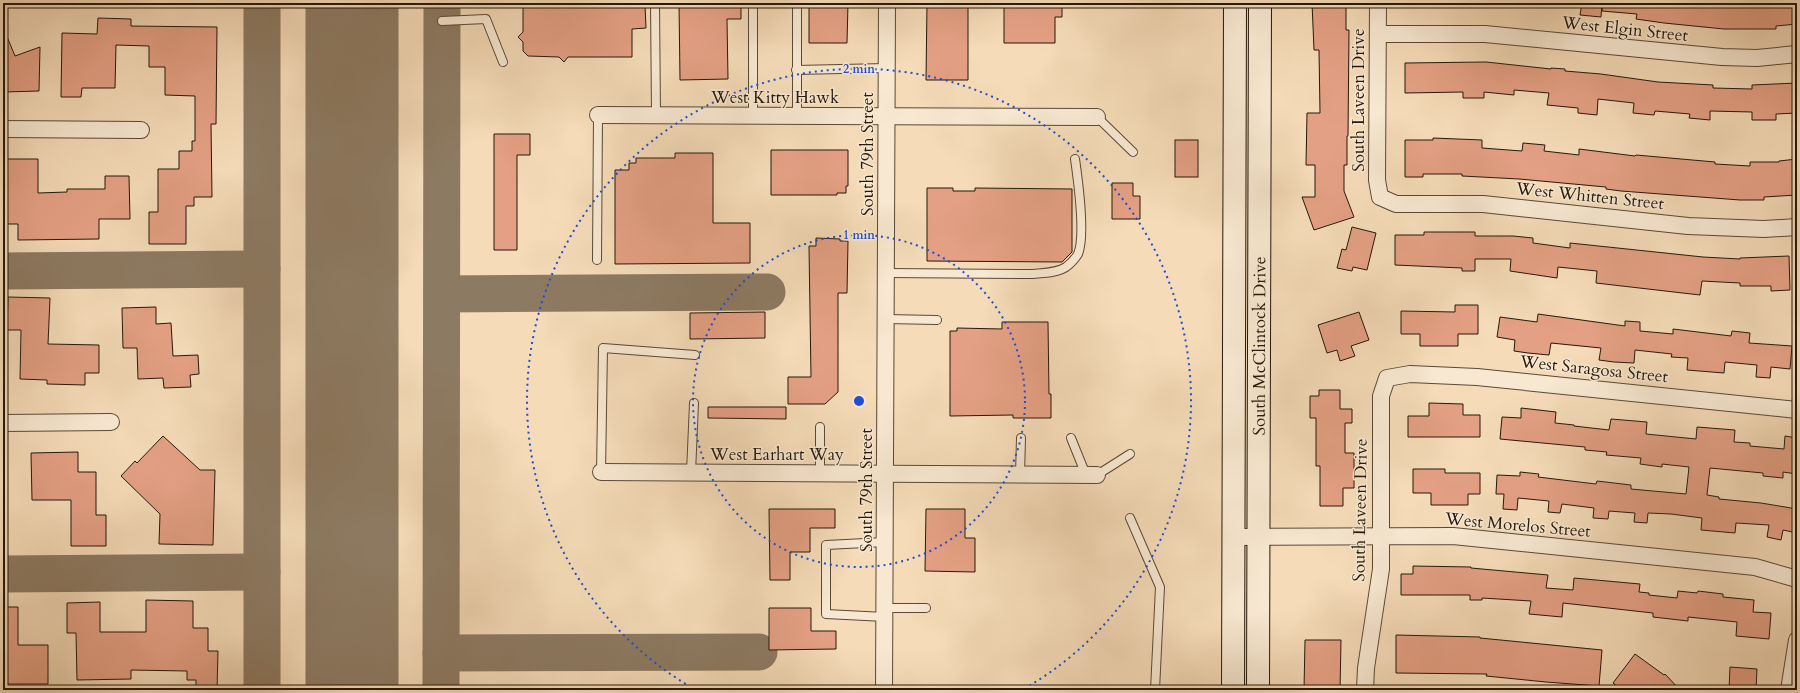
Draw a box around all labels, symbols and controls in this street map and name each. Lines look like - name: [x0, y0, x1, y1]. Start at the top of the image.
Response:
- street label: West Elgin Street: [1560, 11, 1690, 47]
- street label: South Laveen Drive: [1347, 28, 1370, 172]
- text: 2 min: [843, 61, 875, 77]
- street label: West Kitty Hawk: [710, 86, 840, 109]
- street label: South 79th Street: [856, 91, 879, 216]
- street label: West Whitten Street: [1514, 177, 1666, 215]
- text: 1 min: [843, 227, 875, 243]
- street label: South McClintock Drive: [1247, 256, 1271, 436]
- street label: West Saragosa Street: [1518, 350, 1670, 388]
- centre of rings: [852, 394, 866, 408]
- street label: South 79th Street: [855, 427, 878, 552]
- street label: South Laveen Drive: [1347, 438, 1373, 582]
- street label: West Earhart Way: [709, 443, 844, 466]
- street label: West Morelos Street: [1443, 507, 1592, 543]

